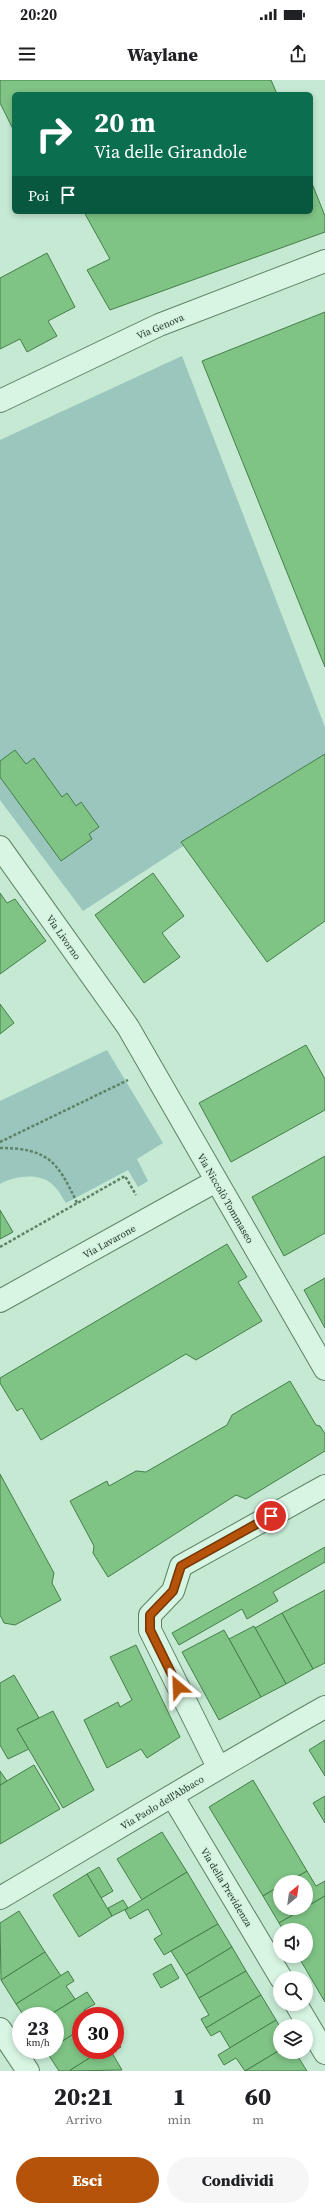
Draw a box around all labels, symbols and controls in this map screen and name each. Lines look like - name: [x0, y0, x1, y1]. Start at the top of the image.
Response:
- text: 20:20: [20, 4, 57, 25]
- text: Waylane: [127, 42, 198, 67]
- icon: menu: [16, 43, 38, 65]
- icon: share: [287, 43, 309, 65]
- text: 20 m: [94, 103, 156, 141]
- icon: right: [28, 108, 80, 160]
- text: Via delle Girandole: [94, 139, 247, 164]
- icon: arrive: [57, 184, 79, 206]
- text: Poi: [28, 185, 49, 206]
- street label: Via Genova: [135, 310, 187, 342]
- street label: Via Livorno: [43, 912, 84, 963]
- street label: Via Niccolò Tommaseo: [194, 1151, 257, 1246]
- street label: Via Lavarone: [81, 1222, 138, 1261]
- pin: [254, 1499, 288, 1533]
- icon: arrive: [260, 1505, 282, 1527]
- position arrow: [157, 1666, 199, 1708]
- street label: Via Paolo dell'Abbaco: [118, 1772, 207, 1832]
- street label: Via della Previdenza: [198, 1845, 256, 1930]
- north arrow: [273, 1875, 313, 1915]
- map controls: [273, 1875, 313, 2059]
- button: sound: [273, 1923, 313, 1963]
- button: search: [273, 1971, 313, 2011]
- speed limit sign: 30: [72, 2007, 124, 2059]
- text: 23: [27, 2014, 49, 2042]
- button: layers: [273, 2019, 313, 2059]
- text: km/h: [26, 2036, 50, 2049]
- text: 20:21: [54, 2080, 114, 2113]
- text: 1: [173, 2080, 186, 2113]
- text: 60: [245, 2080, 271, 2113]
- text: Arrivo: [65, 2111, 102, 2128]
- text: min: [168, 2111, 191, 2128]
- text: m: [252, 2111, 264, 2128]
- button: Esci: [16, 2157, 159, 2203]
- button: Condividi: [167, 2157, 309, 2203]

